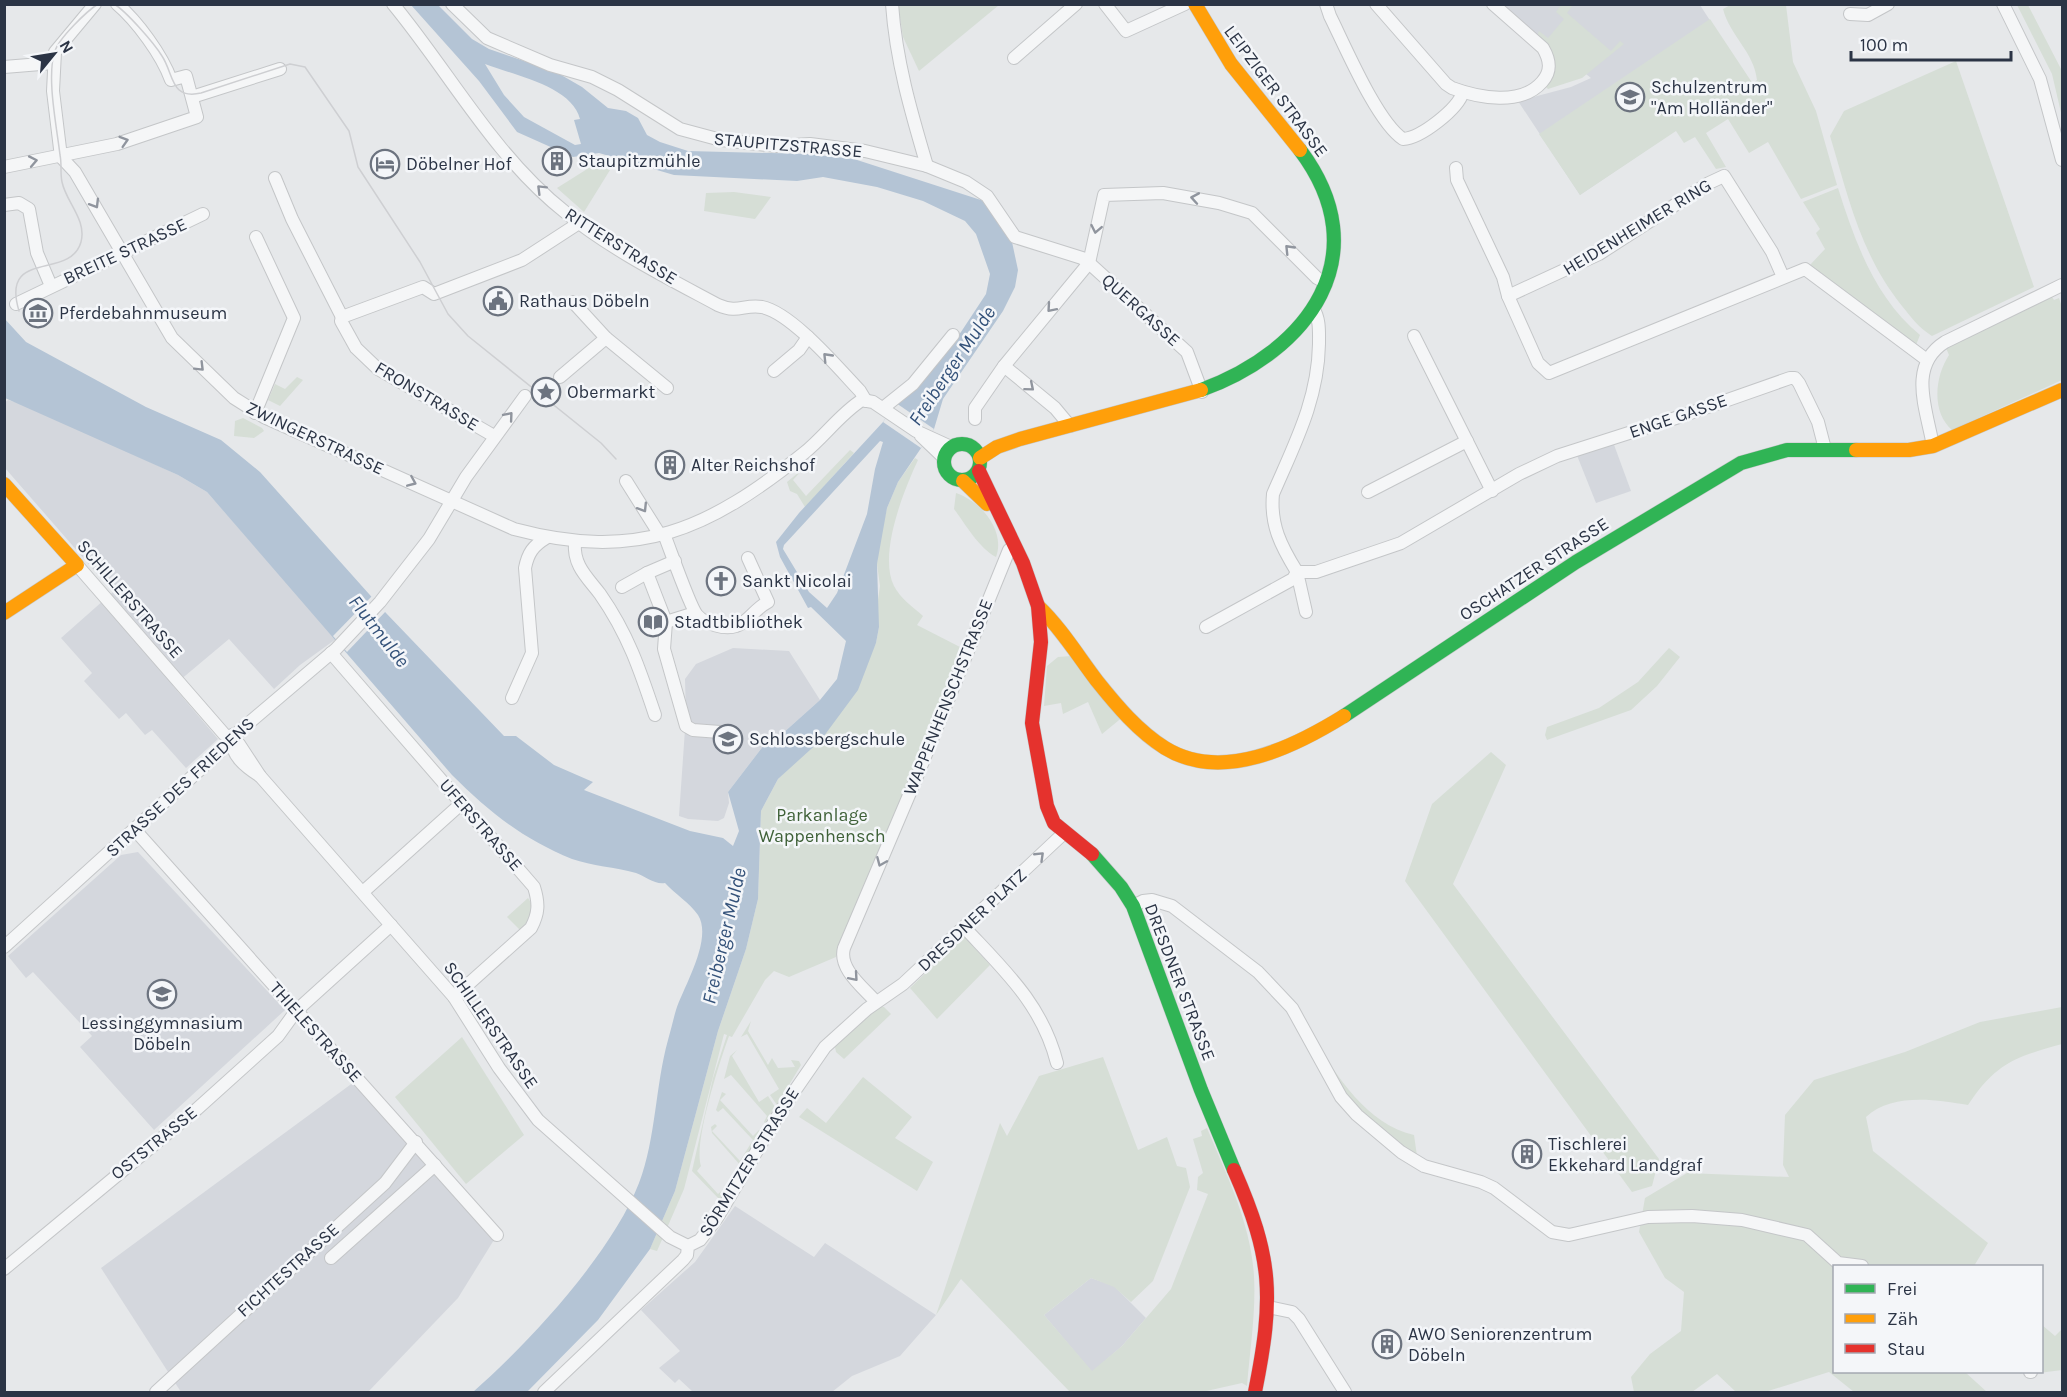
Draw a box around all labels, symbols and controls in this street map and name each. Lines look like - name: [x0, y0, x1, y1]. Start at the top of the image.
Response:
- street label: LEIPZIGER STRASSE: [1219, 21, 1333, 161]
- north arrow: [24, 24, 84, 84]
- scale bar: [1851, 24, 2012, 62]
- text: 100 m: [1860, 34, 1908, 56]
- text: N: [55, 37, 78, 56]
- place label: Schulzentrum "Am Holländer": [1651, 76, 1773, 119]
- school or university icon: Schulzentrum "Am Holländer": [1614, 81, 1646, 113]
- street label: STAUPITZSTRASSE: [713, 128, 863, 162]
- one-way arrow: [118, 136, 129, 149]
- building icon: Staupitzmühle: [541, 145, 573, 177]
- hotel icon: Döbelner Hof: [369, 148, 401, 180]
- place label: Staupitzmühle: [578, 150, 701, 172]
- place label: Döbelner Hof: [406, 153, 512, 175]
- one-way arrow: [27, 155, 37, 168]
- street label: HEIDENHEIMER RING: [1559, 174, 1715, 280]
- one-way arrow: [537, 186, 548, 197]
- one-way arrow: [1191, 193, 1200, 205]
- one-way arrow: [87, 198, 99, 208]
- street label: RITTERSTRASSE: [561, 203, 681, 289]
- street label: BREITE STRASSE: [60, 213, 190, 289]
- one-way arrow: [1090, 224, 1103, 234]
- one-way arrow: [1285, 245, 1296, 256]
- street label: QUERGASSE: [1097, 269, 1185, 351]
- public building icon: Rathaus Döbeln: [482, 285, 514, 317]
- place label: Rathaus Döbeln: [519, 290, 650, 312]
- museum icon: Pferdebahnmuseum: [22, 297, 54, 329]
- one-way arrow: [1047, 301, 1058, 312]
- place label: Pferdebahnmuseum: [59, 302, 227, 324]
- water label: Freiberger Mulde: [904, 302, 1000, 430]
- one-way arrow: [824, 353, 835, 364]
- street label: FRONSTRASSE: [371, 356, 483, 436]
- one-way arrow: [193, 359, 204, 370]
- place icon: Obermarkt: [530, 376, 562, 408]
- one-way arrow: [1023, 379, 1034, 390]
- place label: Obermarkt: [567, 381, 655, 403]
- street label: ENGE GASSE: [1626, 389, 1730, 443]
- street label: ZWINGERSTRASSE: [242, 396, 388, 480]
- one-way arrow: [502, 412, 513, 423]
- building icon: Alter Reichshof: [654, 449, 686, 481]
- place label: Alter Reichshof: [691, 454, 816, 476]
- one-way arrow: [405, 475, 416, 487]
- one-way arrow: [635, 502, 647, 512]
- street label: OSCHATZER STRASSE: [1455, 513, 1613, 625]
- street label: SCHILLERSTRASSE: [72, 535, 188, 663]
- church icon: Sankt Nicolai: [705, 565, 737, 597]
- place label: Sankt Nicolai: [742, 570, 852, 592]
- water label: Flutmulde: [344, 590, 414, 672]
- street label: WAPPENHENSCHSTRASSE: [899, 596, 997, 798]
- library icon: Stadtbibliothek: [637, 606, 669, 638]
- place label: Stadtbibliothek: [674, 611, 803, 633]
- street label: STRASSE DES FRIEDENS: [101, 712, 259, 862]
- school or university icon: Schlossbergschule: [712, 723, 744, 755]
- place label: Schlossbergschule: [749, 728, 905, 750]
- street label: UFERSTRASSE: [435, 774, 527, 876]
- park label: Parkanlage Wappenhensch: [758, 804, 886, 847]
- one-way arrow: [1033, 852, 1044, 863]
- one-way arrow: [876, 856, 888, 867]
- street label: DRESDNER PLATZ: [913, 864, 1031, 976]
- water label: Freiberger Mulde: [697, 866, 751, 1006]
- street label: DRESDNER STRASSE: [1140, 900, 1220, 1064]
- street label: SCHILLERSTRASSE: [439, 957, 543, 1093]
- one-way arrow: [847, 970, 858, 981]
- street label: THIELESTRASSE: [265, 977, 367, 1087]
- school or university icon: Lessinggymnasium Döbeln: [146, 978, 178, 1010]
- place label: Lessinggymnasium Döbeln: [81, 1012, 243, 1055]
- street label: SÖRMITZER STRASSE: [694, 1083, 804, 1241]
- street label: OSTSTRASSE: [106, 1102, 202, 1184]
- place label: Tischlerei Ekkehard Landgraf: [1548, 1133, 1703, 1176]
- building icon: Tischlerei Ekkehard Landgraf: [1511, 1138, 1543, 1170]
- street label: FICHTESTRASSE: [232, 1218, 344, 1322]
- legend: [1833, 1265, 2043, 1373]
- text: Frei: [1887, 1278, 1918, 1300]
- text: Zäh: [1887, 1308, 1918, 1330]
- place label: AWO Seniorenzentrum Döbeln: [1408, 1323, 1592, 1366]
- building icon: AWO Seniorenzentrum Döbeln: [1371, 1328, 1403, 1360]
- text: Stau: [1887, 1338, 1925, 1360]

